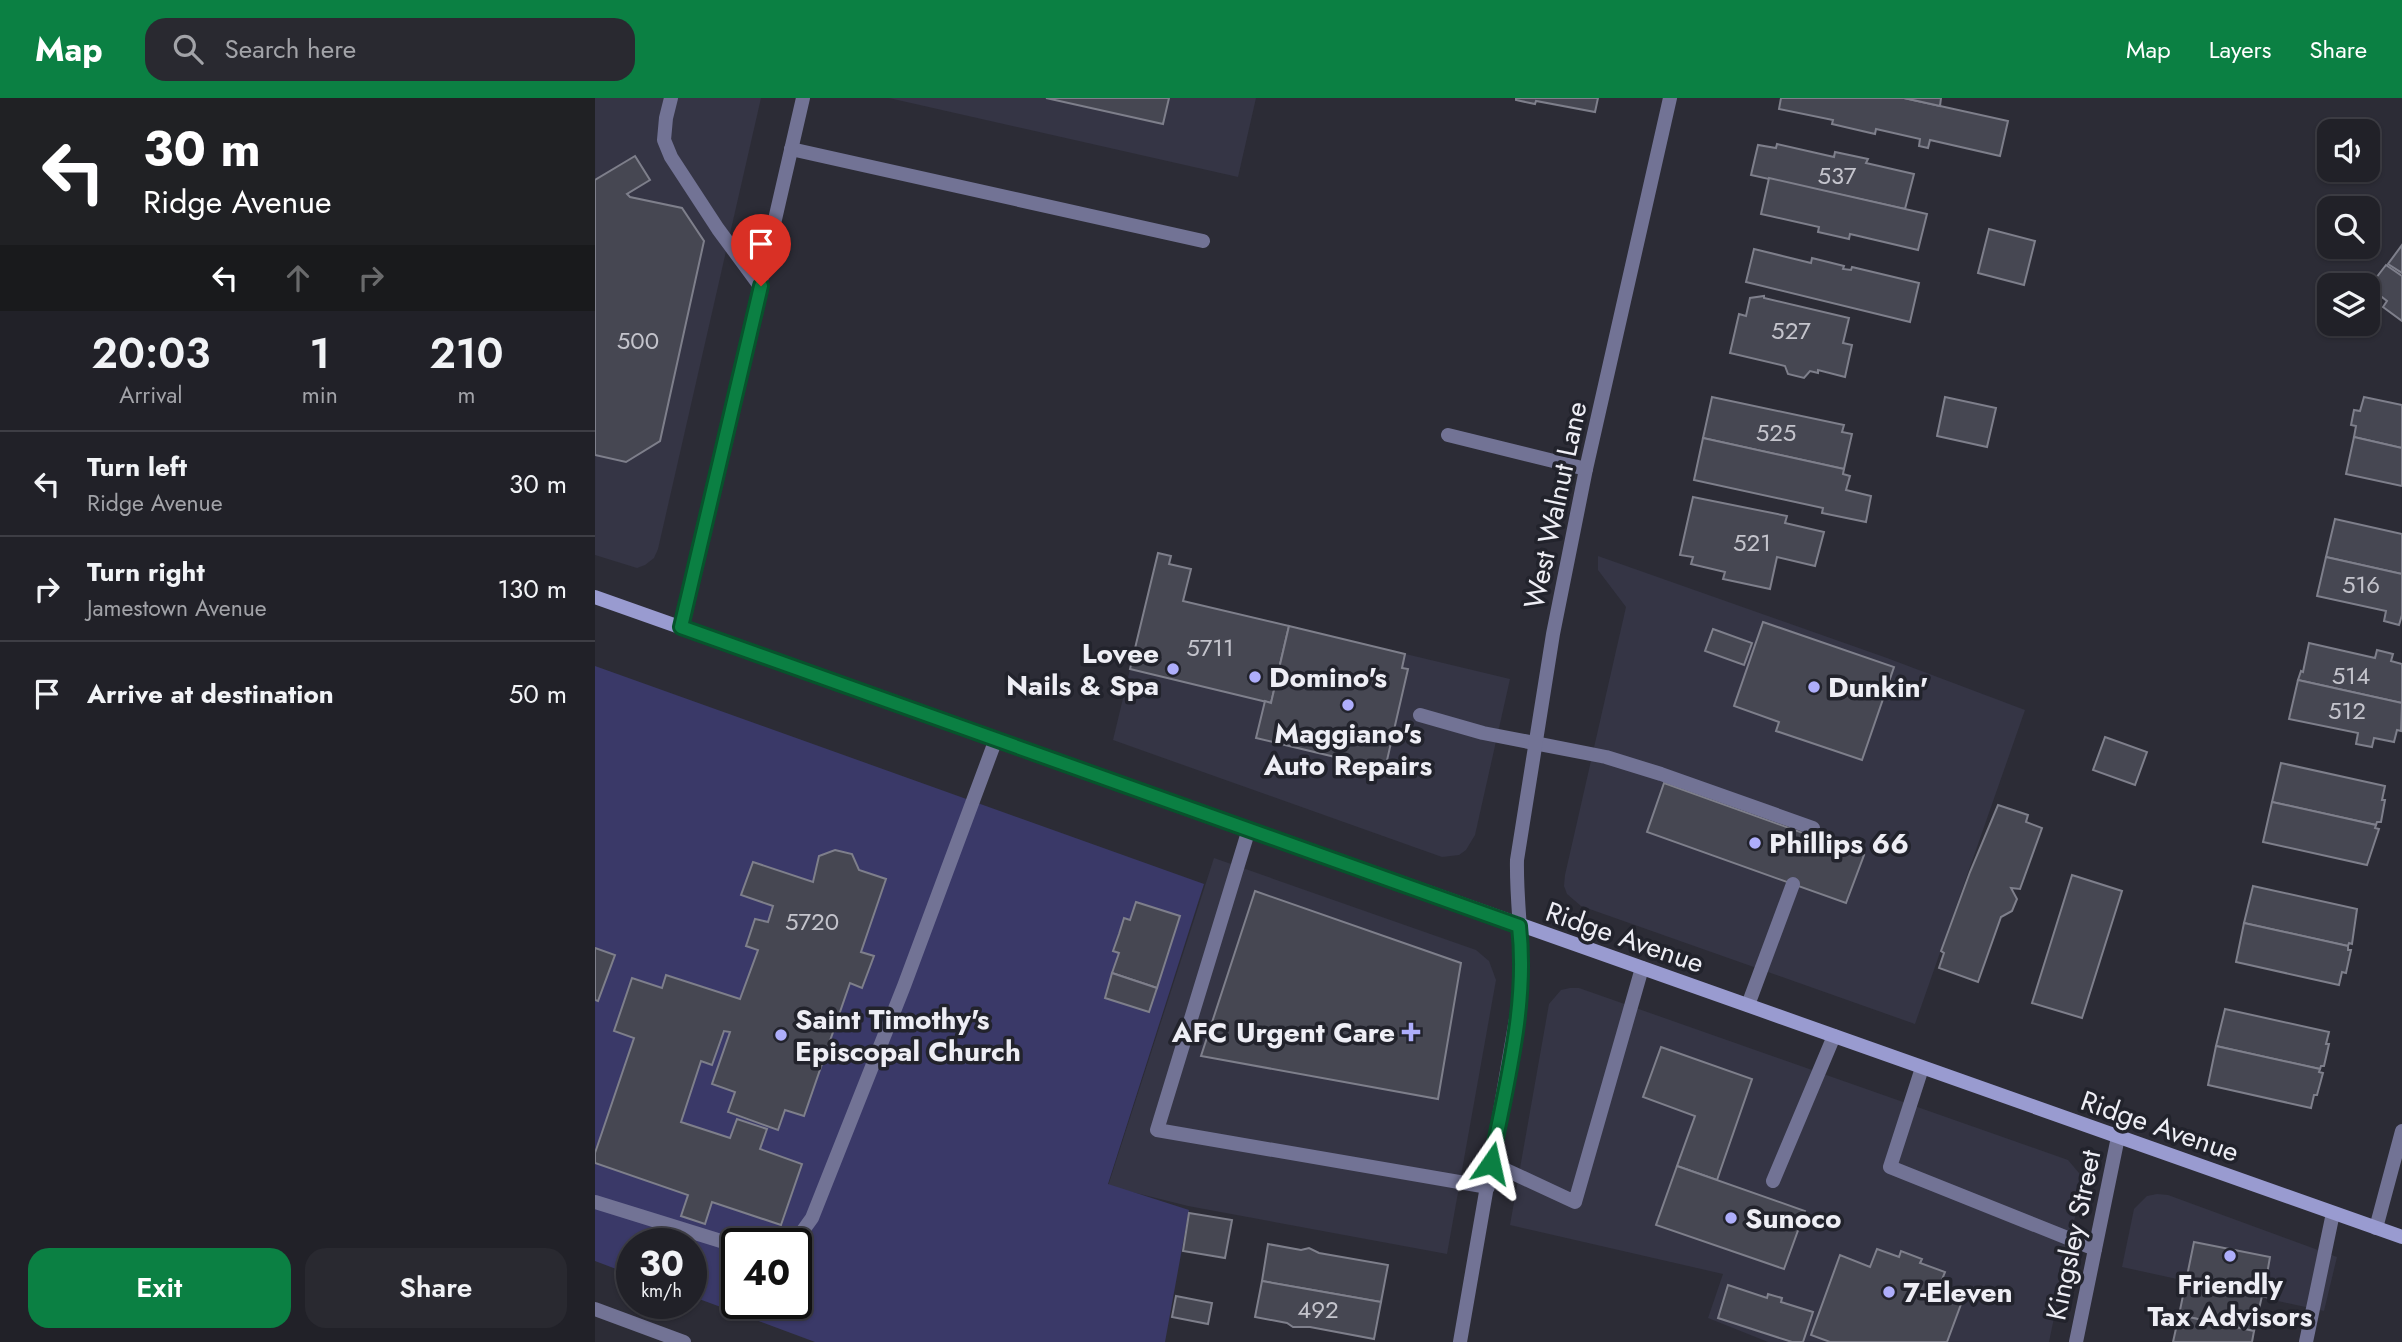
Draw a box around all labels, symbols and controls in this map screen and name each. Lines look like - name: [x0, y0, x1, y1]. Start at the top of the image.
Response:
- search box: [145, 18, 635, 81]
- text: Map: [35, 26, 103, 73]
- icon: search: [169, 30, 207, 68]
- text: Search here: [225, 30, 356, 68]
- text: Map: [2126, 32, 2171, 67]
- text: Layers: [2209, 32, 2271, 67]
- text: Share: [2309, 32, 2367, 67]
- text: 30 m: [143, 114, 261, 184]
- map controls: [2317, 119, 2380, 336]
- button: sound: [2317, 119, 2380, 182]
- icon: left: [28, 126, 119, 217]
- house number: 537: [1818, 158, 1857, 193]
- text: Ridge Avenue: [143, 179, 331, 225]
- button: search: [2317, 196, 2380, 259]
- pin: [731, 214, 791, 286]
- icon: arrive: [742, 225, 780, 263]
- icon: left: [206, 259, 244, 297]
- icon: ahead: [279, 259, 317, 297]
- icon: right: [352, 259, 390, 297]
- button: layers: [2317, 273, 2380, 336]
- house number: 527: [1771, 313, 1811, 348]
- text: 20:03: [92, 323, 210, 384]
- text: 1: [310, 323, 330, 384]
- text: 210: [429, 323, 503, 384]
- house number: 500: [617, 323, 659, 358]
- text: Arrival: [119, 378, 183, 412]
- text: min: [302, 378, 338, 412]
- text: m: [457, 378, 475, 412]
- street label: West Walnut Lane: [1514, 398, 1597, 612]
- house number: 525: [1756, 415, 1796, 450]
- text: Turn left: [87, 448, 187, 486]
- icon: left: [28, 465, 66, 503]
- text: 30 m: [509, 465, 567, 503]
- text: Ridge Avenue: [87, 486, 222, 520]
- house number: 521: [1733, 525, 1771, 560]
- text: Turn right: [87, 553, 205, 591]
- house number: 516: [2342, 567, 2380, 602]
- icon: right: [28, 570, 66, 608]
- text: 130 m: [497, 570, 567, 608]
- text: Jamestown Avenue: [87, 591, 267, 625]
- house number: 5711: [1186, 630, 1234, 665]
- place label: Lovee Nails & Spa: [1006, 633, 1159, 706]
- place label: Domino's: [1269, 657, 1387, 698]
- house number: 514: [2332, 658, 2370, 693]
- marker: Lovee Nails & Spa: [1165, 661, 1181, 677]
- place label: Dunkin': [1828, 667, 1928, 708]
- marker: Domino's: [1247, 669, 1263, 685]
- icon: arrive: [28, 675, 66, 713]
- text: Arrive at destination: [87, 675, 334, 713]
- text: 50 m: [509, 675, 567, 713]
- marker: Dunkin': [1806, 679, 1822, 695]
- house number: 512: [2328, 693, 2366, 728]
- marker: Maggiano's Auto Repairs: [1340, 697, 1356, 713]
- place label: Maggiano's Auto Repairs: [1263, 713, 1432, 786]
- place label: Phillips 66: [1769, 823, 1909, 864]
- marker: Phillips 66: [1747, 835, 1763, 851]
- street label: Ridge Avenue: [1540, 891, 1709, 984]
- house number: 5720: [785, 904, 839, 939]
- place label: Saint Timothy's Episcopal Church: [795, 999, 1021, 1072]
- place label: AFC Urgent Care: [1171, 1012, 1395, 1053]
- marker: AFC Urgent Care: [1401, 1022, 1421, 1042]
- marker: Saint Timothy's Episcopal Church: [773, 1027, 789, 1043]
- street label: Ridge Avenue: [2075, 1080, 2244, 1173]
- position arrow: [1454, 1126, 1528, 1200]
- street label: Kingsley Street: [2035, 1146, 2112, 1324]
- place label: Sunoco: [1745, 1198, 1842, 1239]
- marker: Sunoco: [1723, 1210, 1739, 1226]
- speed limit sign: 40: [721, 1228, 812, 1319]
- text: 30: [639, 1239, 684, 1289]
- button: Exit: [28, 1248, 291, 1328]
- button: Share: [305, 1248, 567, 1328]
- marker: Friendly Tax Advisors: [2222, 1248, 2238, 1264]
- place label: Friendly Tax Advisors: [2147, 1264, 2313, 1337]
- place label: 7-Eleven: [1903, 1272, 2013, 1313]
- text: km/h: [641, 1278, 682, 1304]
- marker: 7-Eleven: [1881, 1284, 1897, 1300]
- house number: 492: [1297, 1292, 1339, 1327]

